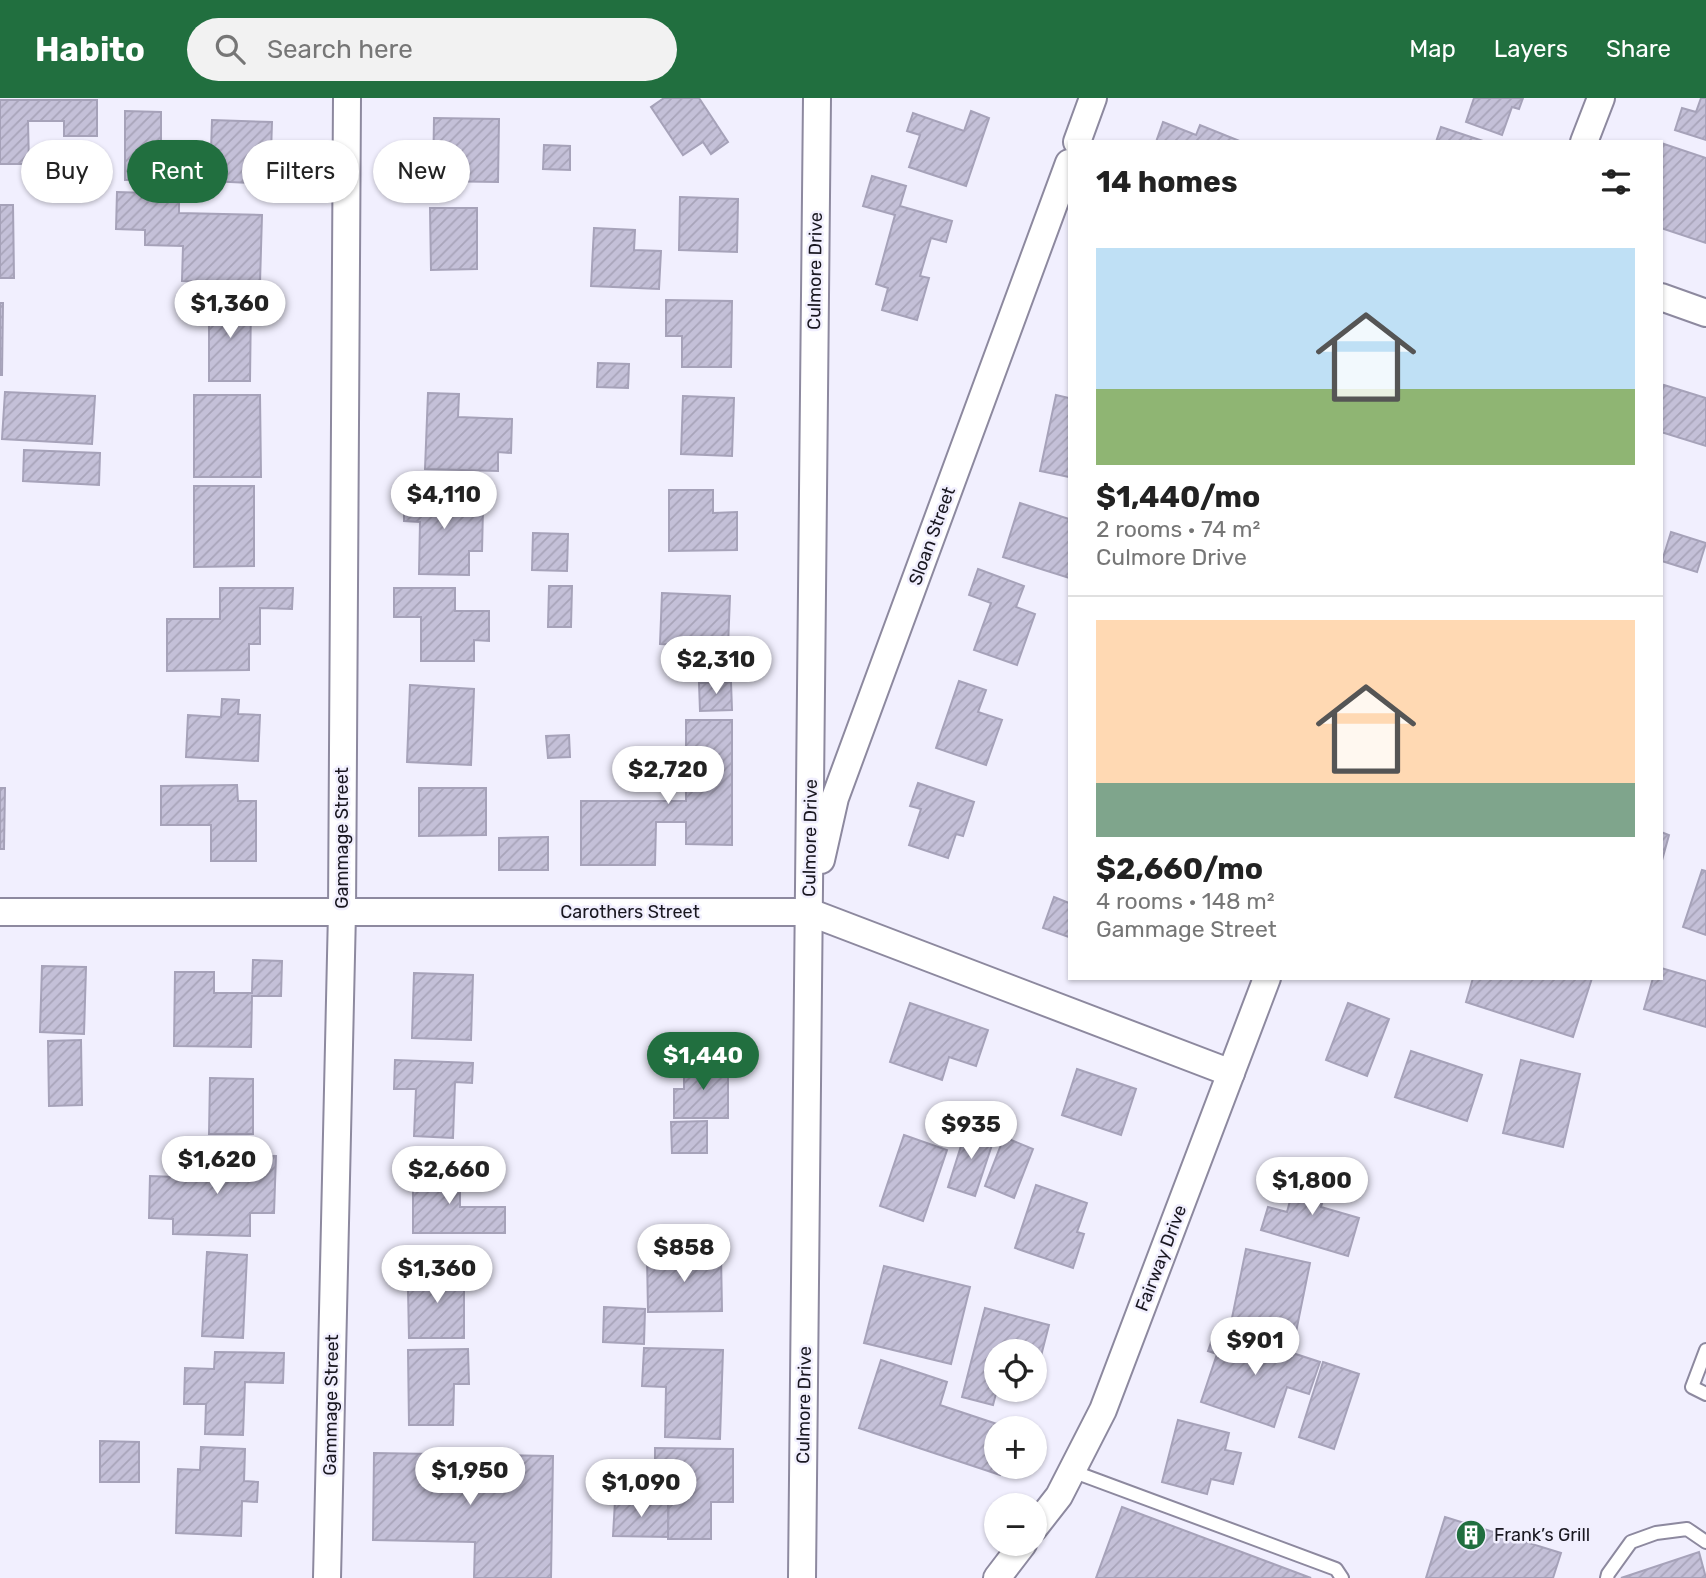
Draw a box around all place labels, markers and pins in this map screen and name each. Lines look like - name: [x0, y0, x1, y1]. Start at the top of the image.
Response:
- pin: $1,360: [173, 280, 287, 340]
- pin: $4,110: [387, 472, 501, 531]
- pin: $2,310: [659, 636, 773, 696]
- pin: $2,720: [611, 746, 725, 806]
- pin: $1,440: [646, 1032, 760, 1092]
- pin: $935: [930, 1102, 1012, 1161]
- pin: $1,620: [160, 1136, 274, 1196]
- pin: $2,660: [392, 1146, 506, 1206]
- pin: $1,800: [1255, 1158, 1369, 1217]
- pin: $858: [643, 1224, 725, 1284]
- pin: $1,360: [380, 1246, 494, 1305]
- pin: $901: [1214, 1318, 1296, 1377]
- pin: $1,950: [413, 1448, 527, 1507]
- pin: $1,090: [584, 1460, 698, 1519]
- building icon: Frank’s Grill: [1454, 1518, 1488, 1552]
- place label: Frank’s Grill: [1494, 1524, 1590, 1546]

